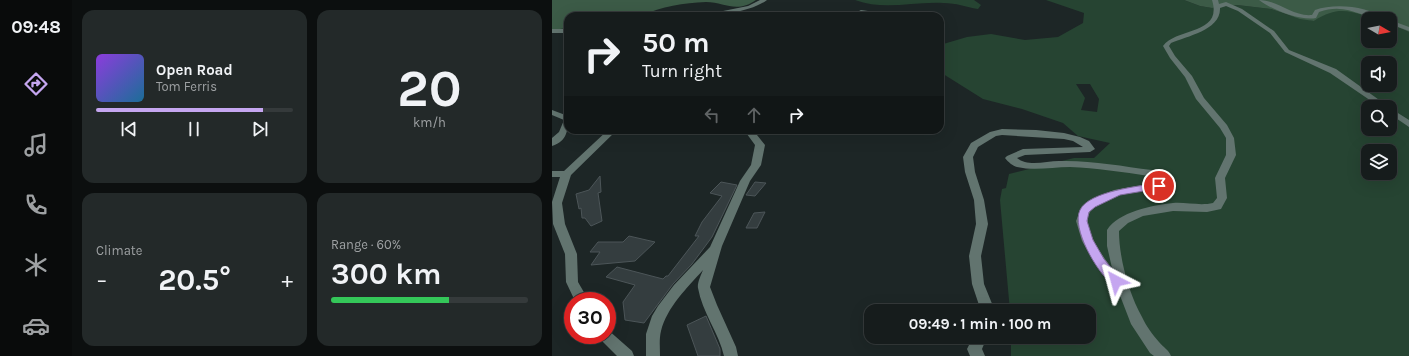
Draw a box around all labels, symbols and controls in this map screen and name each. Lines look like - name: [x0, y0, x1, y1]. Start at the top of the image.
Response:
- north arrow: [1361, 12, 1397, 48]
- map controls: [1361, 12, 1397, 180]
- text: 09:48: [11, 16, 61, 38]
- text: 50 m: [642, 26, 710, 59]
- icon: right: [576, 28, 628, 80]
- button: sound: [1361, 56, 1397, 92]
- text: 20: [397, 58, 462, 119]
- text: Turn right: [642, 60, 722, 82]
- text: Open Road: [156, 61, 233, 79]
- icon: directions: [22, 70, 50, 98]
- text: Tom Ferris: [156, 79, 217, 94]
- button: search: [1361, 100, 1397, 136]
- icon: left: [701, 104, 723, 126]
- icon: ahead: [743, 104, 765, 126]
- icon: right: [785, 104, 807, 126]
- text: km/h: [413, 115, 446, 130]
- icon: previous: [118, 118, 140, 140]
- icon: pause: [183, 118, 205, 140]
- icon: next: [249, 118, 271, 140]
- icon: music: [22, 131, 50, 159]
- button: layers: [1361, 144, 1397, 180]
- pin: [1142, 169, 1176, 203]
- icon: arrive: [1148, 175, 1170, 197]
- icon: phone: [22, 191, 50, 219]
- text: Range · 60%: [331, 237, 401, 252]
- text: Climate: [96, 243, 142, 258]
- icon: climate: [22, 251, 50, 279]
- text: 300 km: [331, 256, 441, 292]
- position arrow: [1095, 260, 1137, 302]
- text: 20.5°: [158, 262, 231, 298]
- text: −: [96, 267, 108, 293]
- text: +: [281, 267, 293, 293]
- speed limit sign: 30: [564, 292, 616, 344]
- icon: car: [22, 312, 50, 340]
- text: 09:49 · 1 min · 100 m: [909, 315, 1051, 333]

